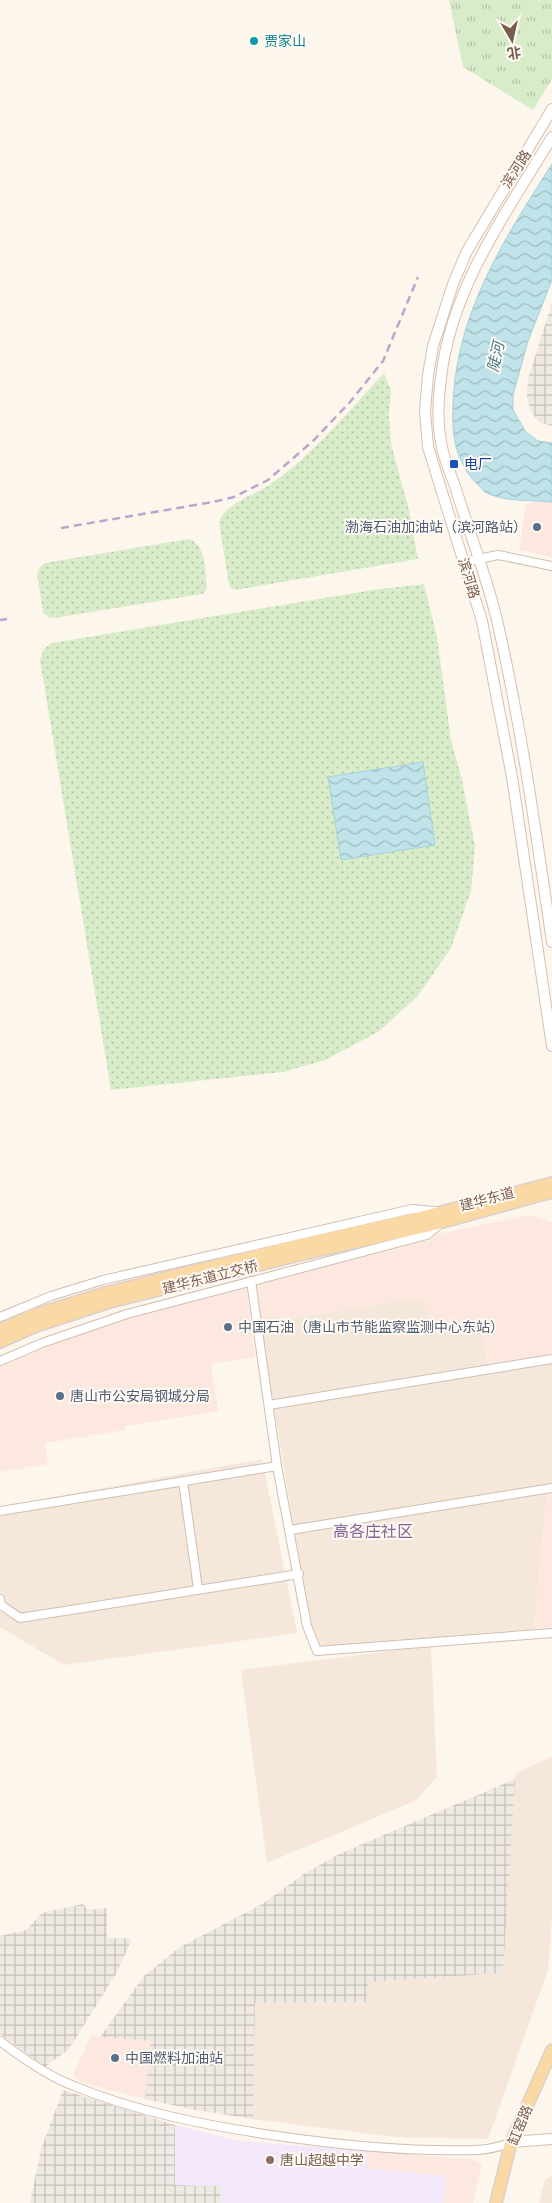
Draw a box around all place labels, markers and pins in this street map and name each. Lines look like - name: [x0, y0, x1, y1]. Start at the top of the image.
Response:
- place label: 贾家山: [264, 32, 306, 49]
- marker: 贾家山: [248, 35, 260, 47]
- place label: 电厂: [464, 455, 492, 472]
- marker: 电厂: [448, 458, 460, 470]
- place label: 渤海石油加油站（滨河路站）: [345, 518, 527, 535]
- marker: 渤海石油加油站（滨河路站）: [531, 521, 543, 533]
- place label: 中国石油（唐山市节能监察监测中心东站）: [238, 1318, 504, 1335]
- marker: 中国石油（唐山市节能监察监测中心东站）: [222, 1321, 234, 1333]
- place label: 唐山市公安局钢城分局: [70, 1387, 210, 1404]
- marker: 唐山市公安局钢城分局: [54, 1390, 66, 1402]
- place label: 中国燃料加油站: [125, 2049, 223, 2066]
- marker: 中国燃料加油站: [109, 2052, 121, 2064]
- place label: 唐山超越中学: [280, 2151, 364, 2168]
- marker: 唐山超越中学: [264, 2154, 276, 2166]

